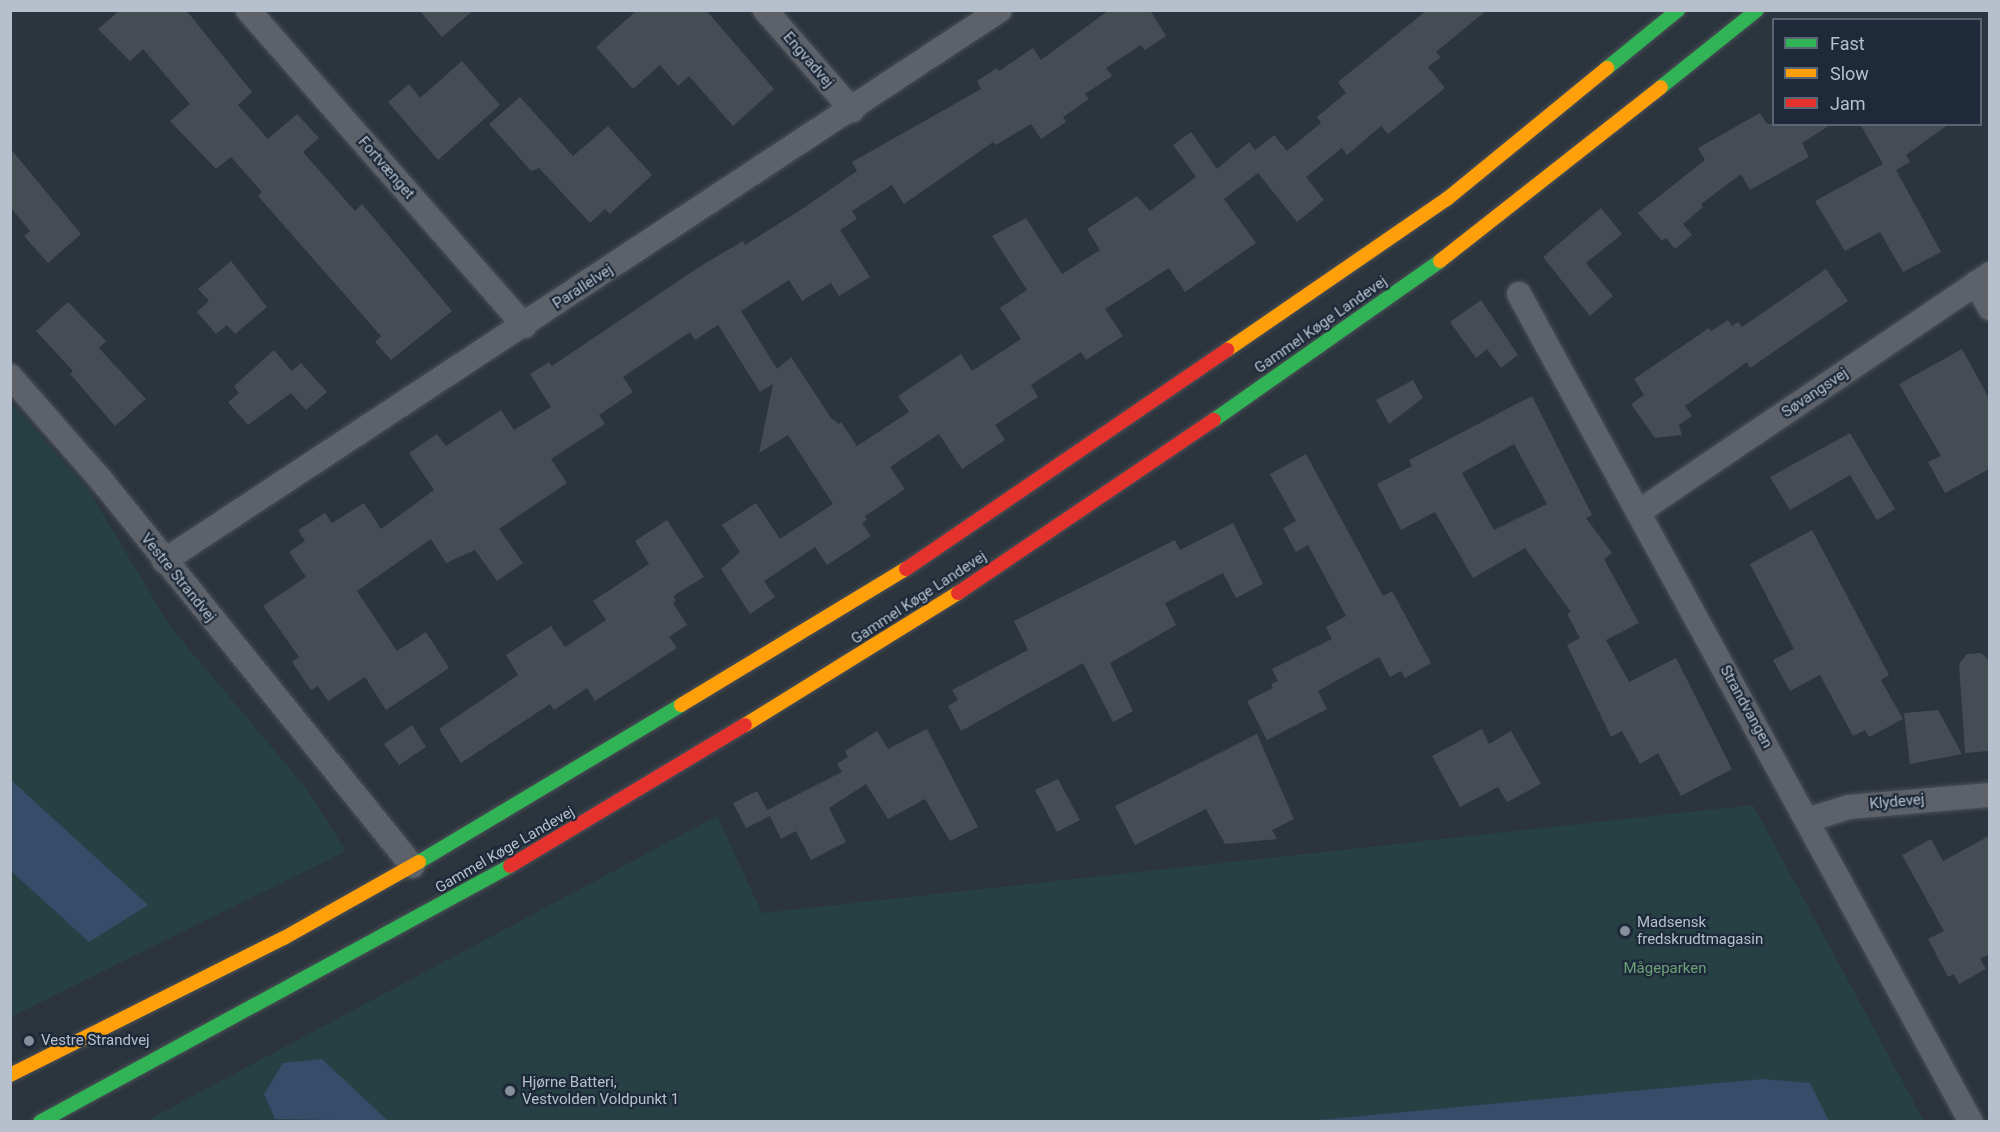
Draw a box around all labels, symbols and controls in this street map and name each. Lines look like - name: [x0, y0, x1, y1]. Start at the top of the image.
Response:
- legend: [1772, 18, 1982, 126]
- street label: Engvadvej: [779, 29, 837, 91]
- text: Fast: [1830, 33, 1865, 54]
- text: Slow: [1830, 63, 1869, 84]
- text: Jam: [1830, 93, 1866, 114]
- street label: Fortvænget: [354, 133, 418, 203]
- street label: Parallelvej: [550, 261, 616, 313]
- street label: Gammel Køge Landevej: [1251, 272, 1391, 378]
- street label: Søvangsvej: [1779, 364, 1851, 422]
- street label: Vestre Strandvej: [137, 530, 219, 626]
- street label: Gammel Køge Landevej: [848, 548, 990, 648]
- street label: Strandvangen: [1716, 663, 1776, 751]
- street label: Klydevej: [1869, 791, 1925, 813]
- street label: Gammel Køge Landevej: [432, 803, 578, 897]
- place label: Madsensk fredskrudtmagasin: [1637, 913, 1763, 948]
- marker: Madsensk fredskrudtmagasin: [1618, 924, 1632, 938]
- park label: Mågeparken: [1624, 960, 1706, 978]
- place label: Vestre Strandvej: [41, 1032, 150, 1050]
- marker: Vestre Strandvej: [22, 1034, 36, 1048]
- place label: Hjørne Batteri, Vestvolden Voldpunkt 1: [522, 1073, 679, 1108]
- marker: Hjørne Batteri, Vestvolden Voldpunkt 1: [503, 1084, 517, 1098]

